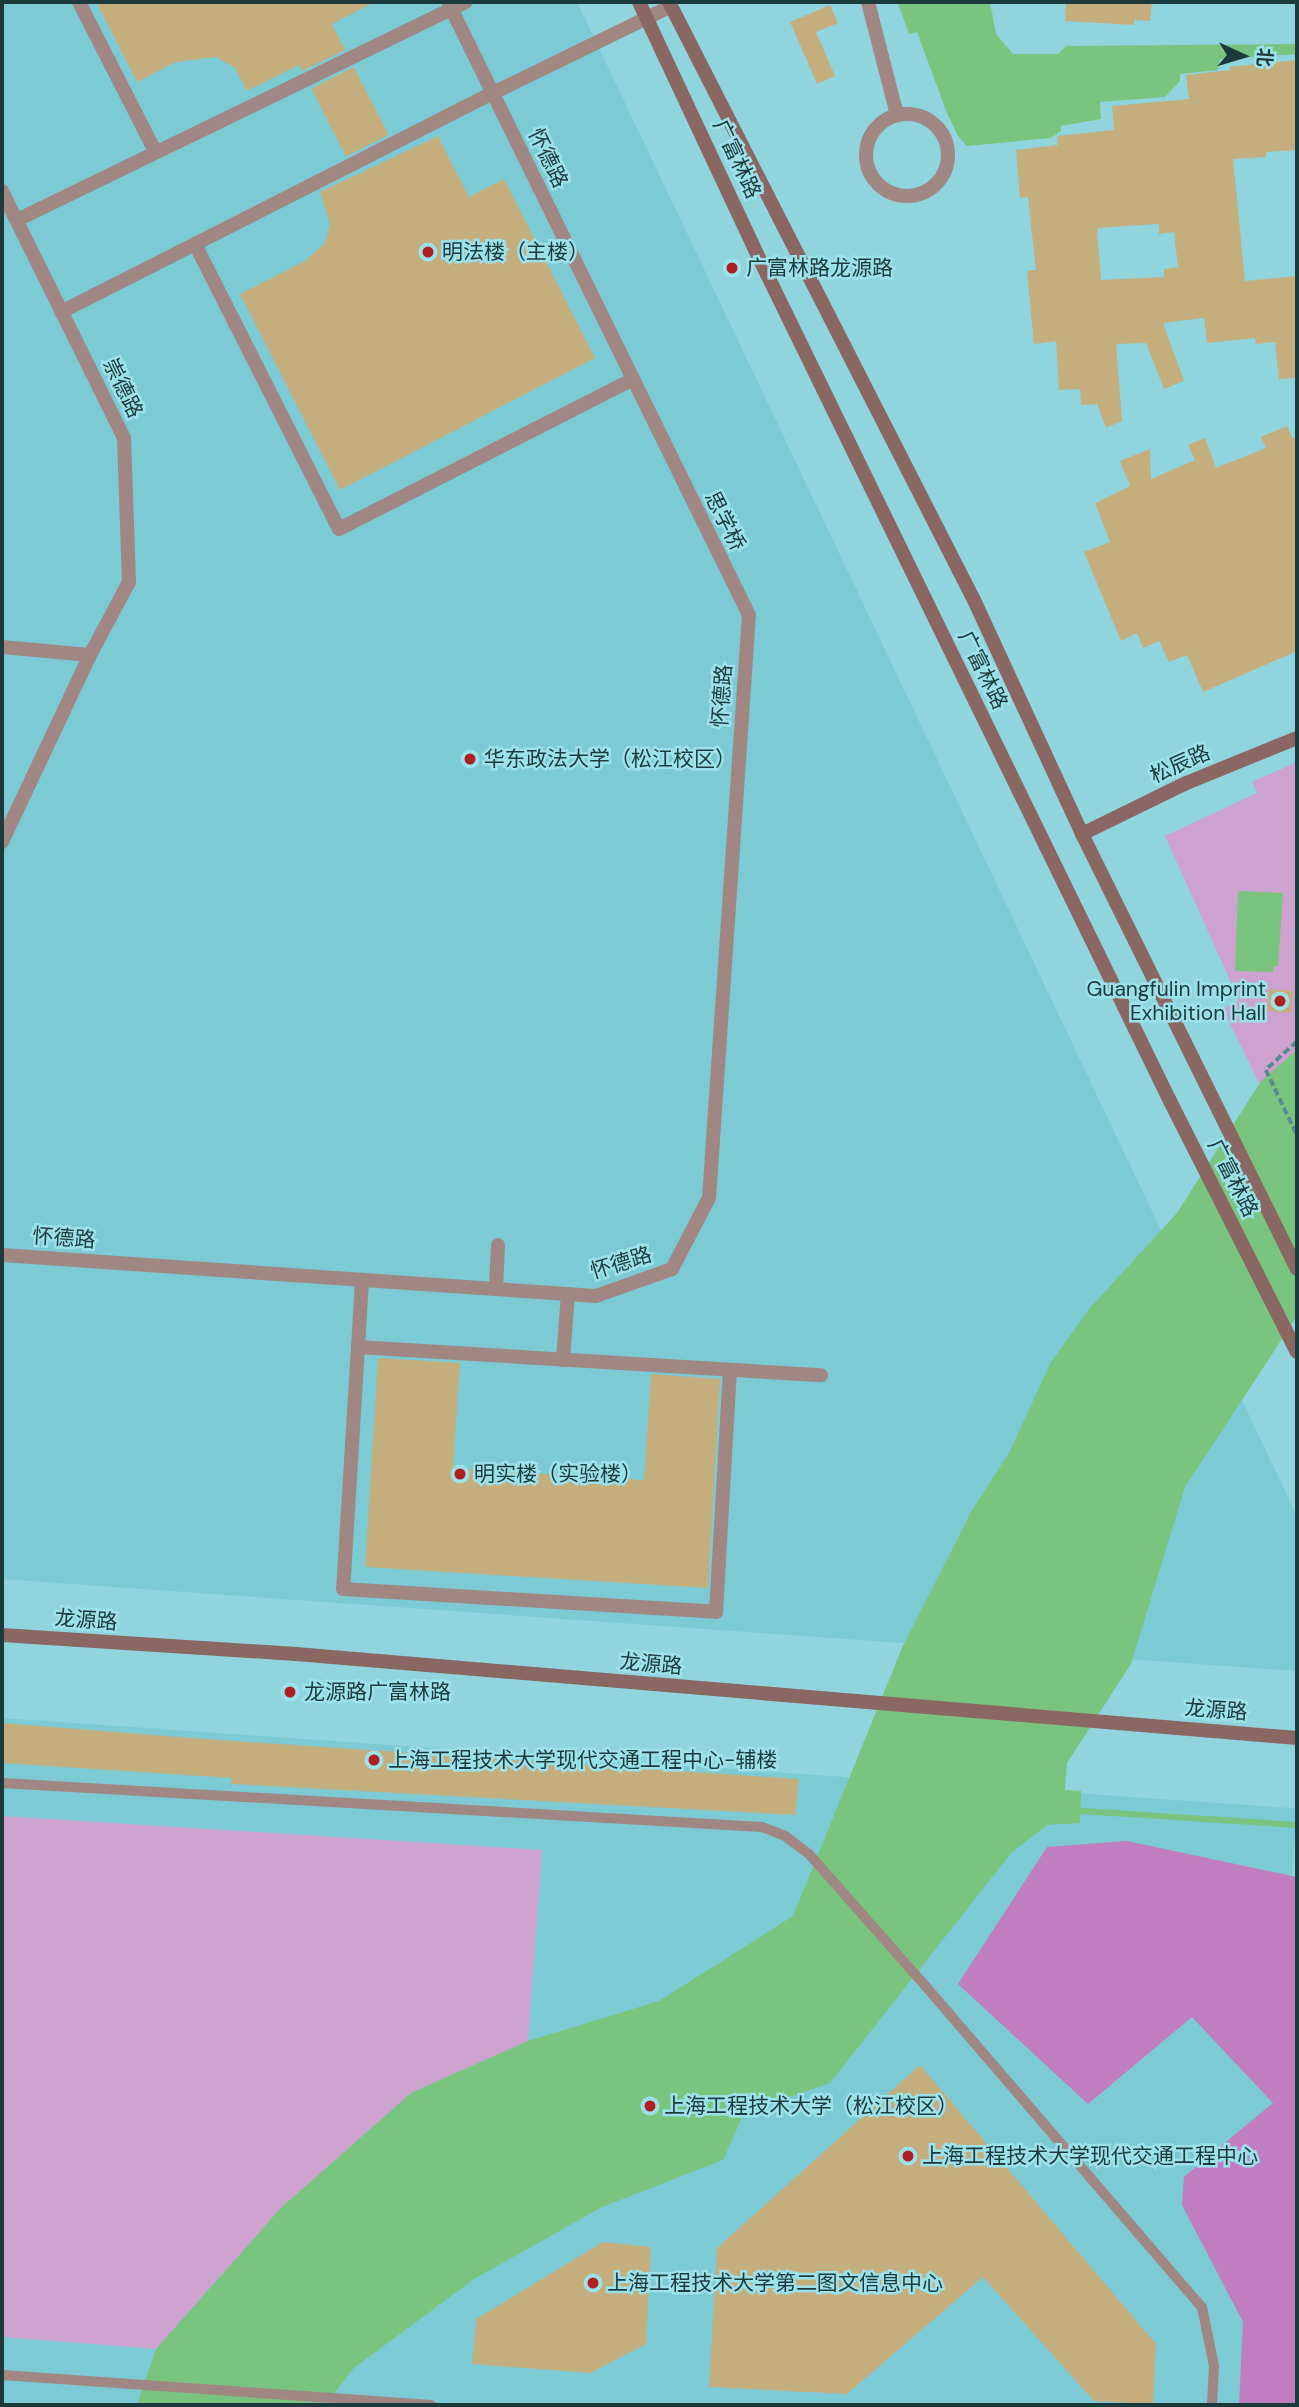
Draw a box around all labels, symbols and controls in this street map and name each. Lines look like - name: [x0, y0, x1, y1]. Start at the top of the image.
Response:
- north arrow: [1208, 21, 1278, 91]
- text: 北: [1251, 47, 1278, 68]
- street label: 广富林路: [708, 116, 766, 202]
- street label: 怀德路: [523, 124, 573, 192]
- place label: 明法楼（主楼）: [442, 239, 589, 265]
- marker: 明法楼（主楼）: [420, 244, 436, 260]
- place label: 广富林路龙源路: [746, 255, 893, 281]
- marker: 广富林路龙源路: [724, 260, 740, 276]
- street label: 崇德路: [98, 354, 148, 422]
- street label: 思学桥: [699, 487, 751, 555]
- street label: 广富林路: [953, 627, 1013, 713]
- street label: 怀德路: [707, 664, 737, 728]
- street label: 松辰路: [1146, 740, 1214, 788]
- place label: 华东政法大学（松江校区）: [484, 746, 736, 772]
- marker: 华东政法大学（松江校区）: [462, 751, 478, 767]
- place label: Guangfulin Imprint Exhibition Hall: [1086, 976, 1266, 1026]
- marker: Guangfulin Imprint Exhibition Hall: [1272, 993, 1288, 1009]
- street label: 广富林路: [1203, 1135, 1263, 1221]
- street label: 怀德路: [32, 1223, 96, 1253]
- street label: 怀德路: [587, 1242, 655, 1284]
- place label: 明实楼（实验楼）: [474, 1461, 642, 1487]
- marker: 明实楼（实验楼）: [452, 1466, 468, 1482]
- street label: 龙源路: [54, 1605, 118, 1635]
- street label: 龙源路: [619, 1649, 683, 1679]
- place label: 龙源路广富林路: [304, 1679, 451, 1705]
- marker: 龙源路广富林路: [282, 1684, 298, 1700]
- street label: 龙源路: [1184, 1695, 1248, 1725]
- place label: 上海工程技术大学现代交通工程中心-辅楼: [388, 1747, 777, 1773]
- marker: 上海工程技术大学现代交通工程中心-辅楼: [366, 1752, 382, 1768]
- place label: 上海工程技术大学（松江校区）: [664, 2093, 958, 2119]
- marker: 上海工程技术大学（松江校区）: [642, 2098, 658, 2114]
- place label: 上海工程技术大学现代交通工程中心: [922, 2143, 1258, 2169]
- marker: 上海工程技术大学现代交通工程中心: [900, 2148, 916, 2164]
- place label: 上海工程技术大学第二图文信息中心: [607, 2270, 943, 2296]
- marker: 上海工程技术大学第二图文信息中心: [585, 2275, 601, 2291]

